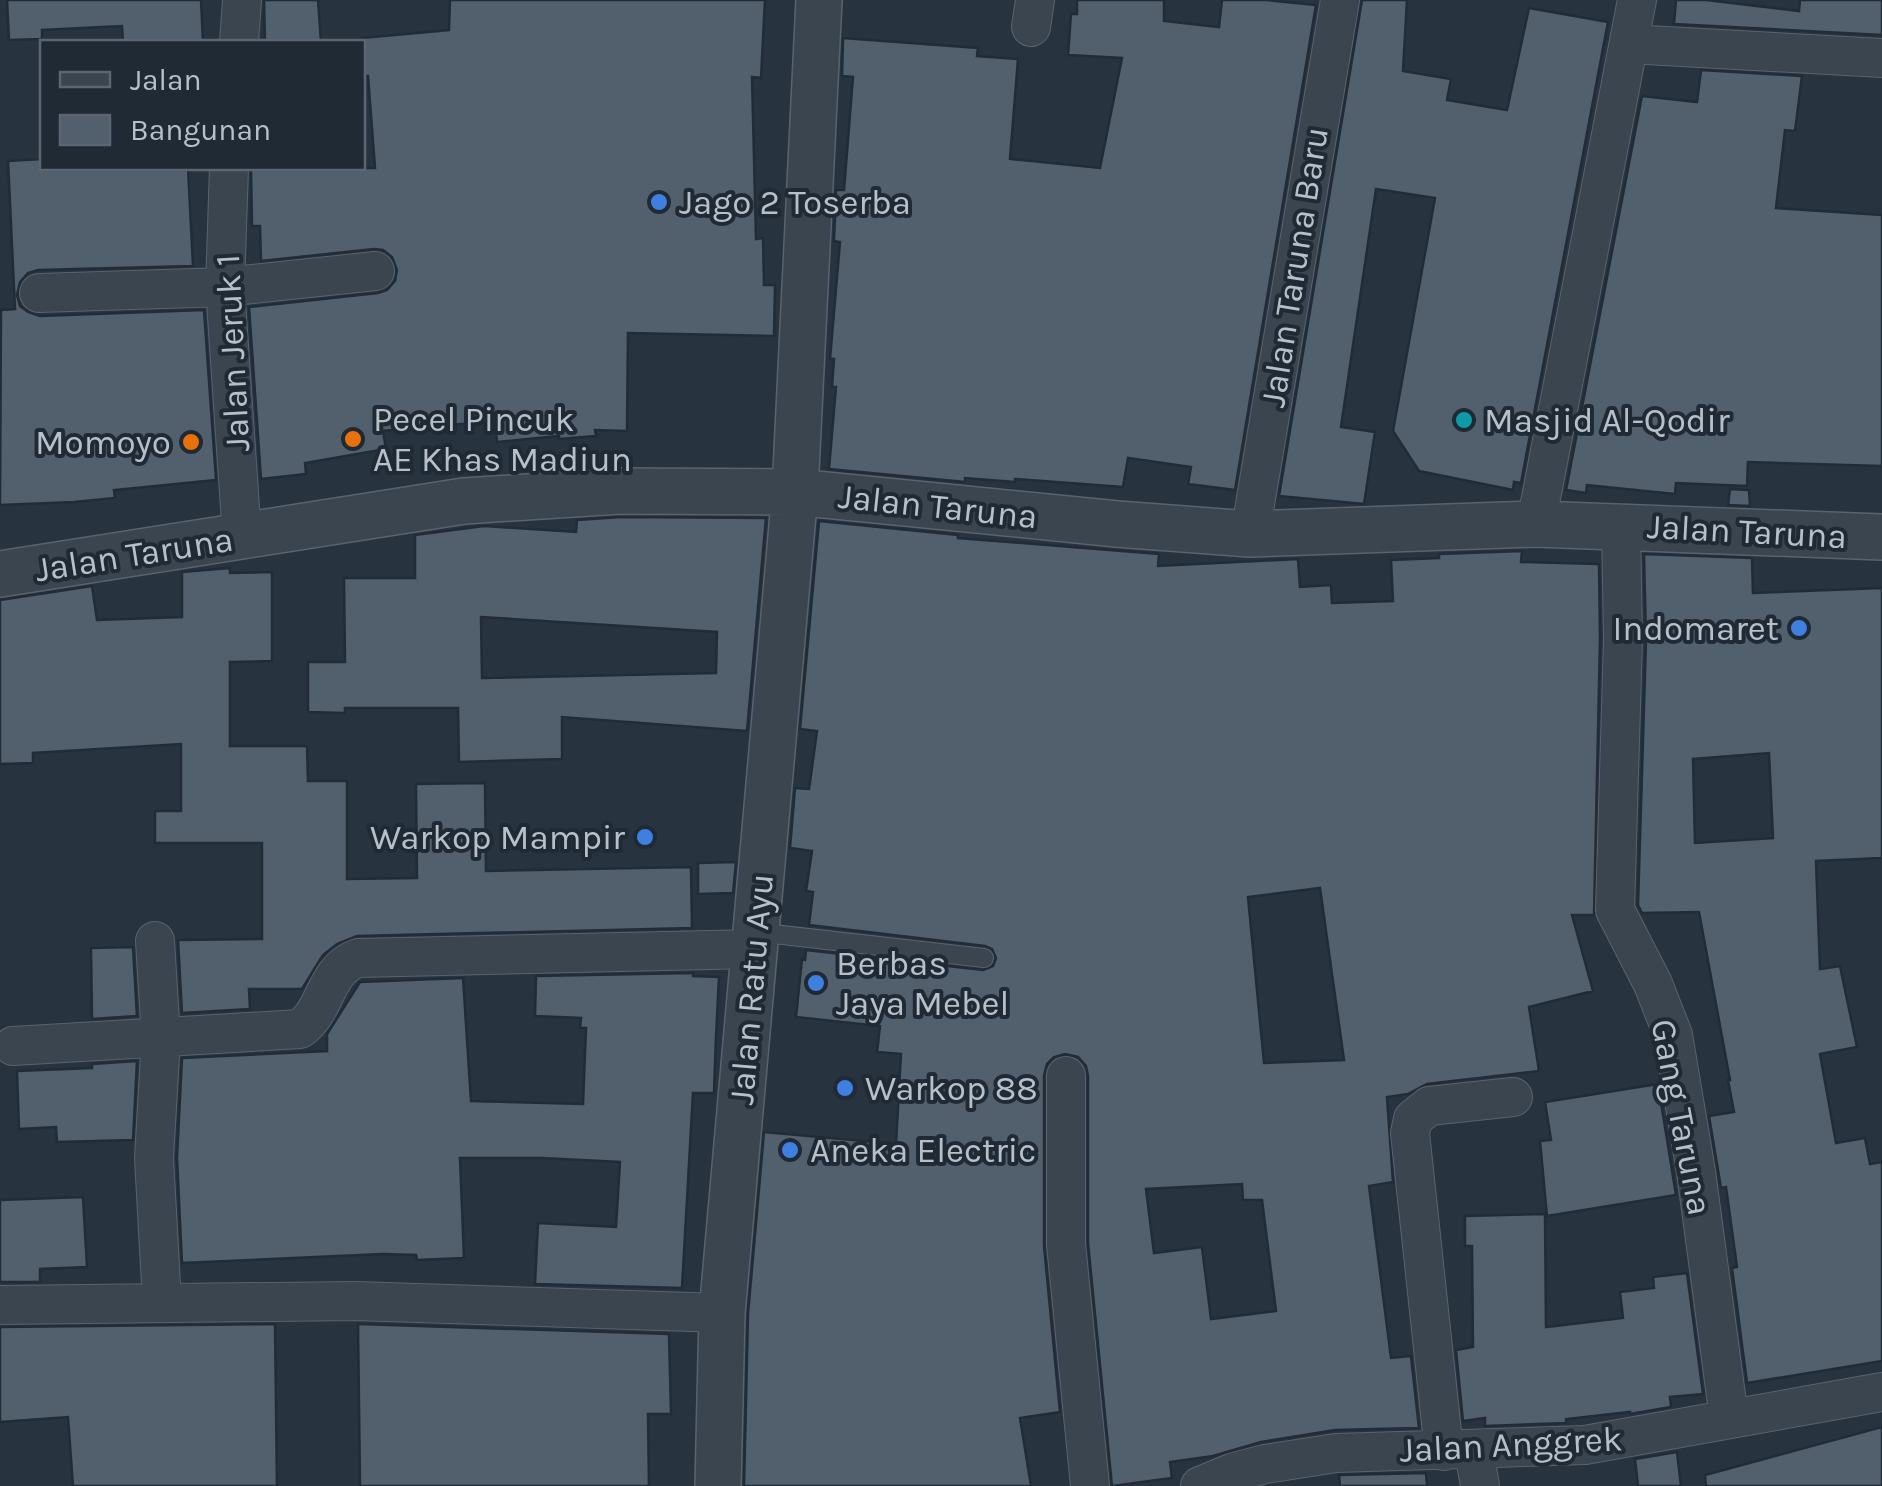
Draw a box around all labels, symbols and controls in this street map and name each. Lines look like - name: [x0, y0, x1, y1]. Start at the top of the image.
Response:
- legend: [40, 40, 365, 170]
- text: Jalan: [130, 62, 202, 98]
- text: Bangunan: [130, 112, 271, 148]
- street label: Jalan Taruna Baru: [1252, 124, 1337, 410]
- place label: Jago 2 Toserba: [679, 182, 911, 223]
- marker: Jago 2 Toserba: [648, 191, 670, 213]
- street label: Jalan Jeruk 1: [207, 253, 258, 453]
- place label: Pecel Pincuk AE Khas Madiun: [373, 399, 632, 480]
- place label: Masjid Al-Qodir: [1484, 400, 1730, 441]
- marker: Masjid Al-Qodir: [1453, 409, 1475, 431]
- place label: Momoyo: [35, 422, 171, 463]
- marker: Pecel Pincuk AE Khas Madiun: [342, 428, 364, 450]
- marker: Momoyo: [180, 431, 202, 453]
- street label: Jalan Taruna: [836, 476, 1039, 537]
- street label: Jalan Taruna: [1646, 506, 1848, 557]
- street label: Jalan Taruna: [32, 519, 236, 590]
- place label: Indomaret: [1612, 608, 1779, 649]
- marker: Indomaret: [1788, 617, 1810, 639]
- place label: Warkop Mampir: [370, 817, 625, 858]
- marker: Warkop Mampir: [634, 826, 656, 848]
- street label: Jalan Ratu Ayu: [721, 872, 782, 1106]
- place label: Berbas Jaya Mebel: [836, 943, 1009, 1024]
- marker: Berbas Jaya Mebel: [805, 972, 827, 994]
- street label: Gang Taruna: [1642, 1016, 1721, 1219]
- place label: Warkop 88: [865, 1068, 1038, 1109]
- marker: Warkop 88: [834, 1077, 856, 1099]
- place label: Aneka Electric: [810, 1130, 1036, 1171]
- marker: Aneka Electric: [779, 1139, 801, 1161]
- street label: Jalan Anggrek: [1399, 1418, 1623, 1471]

